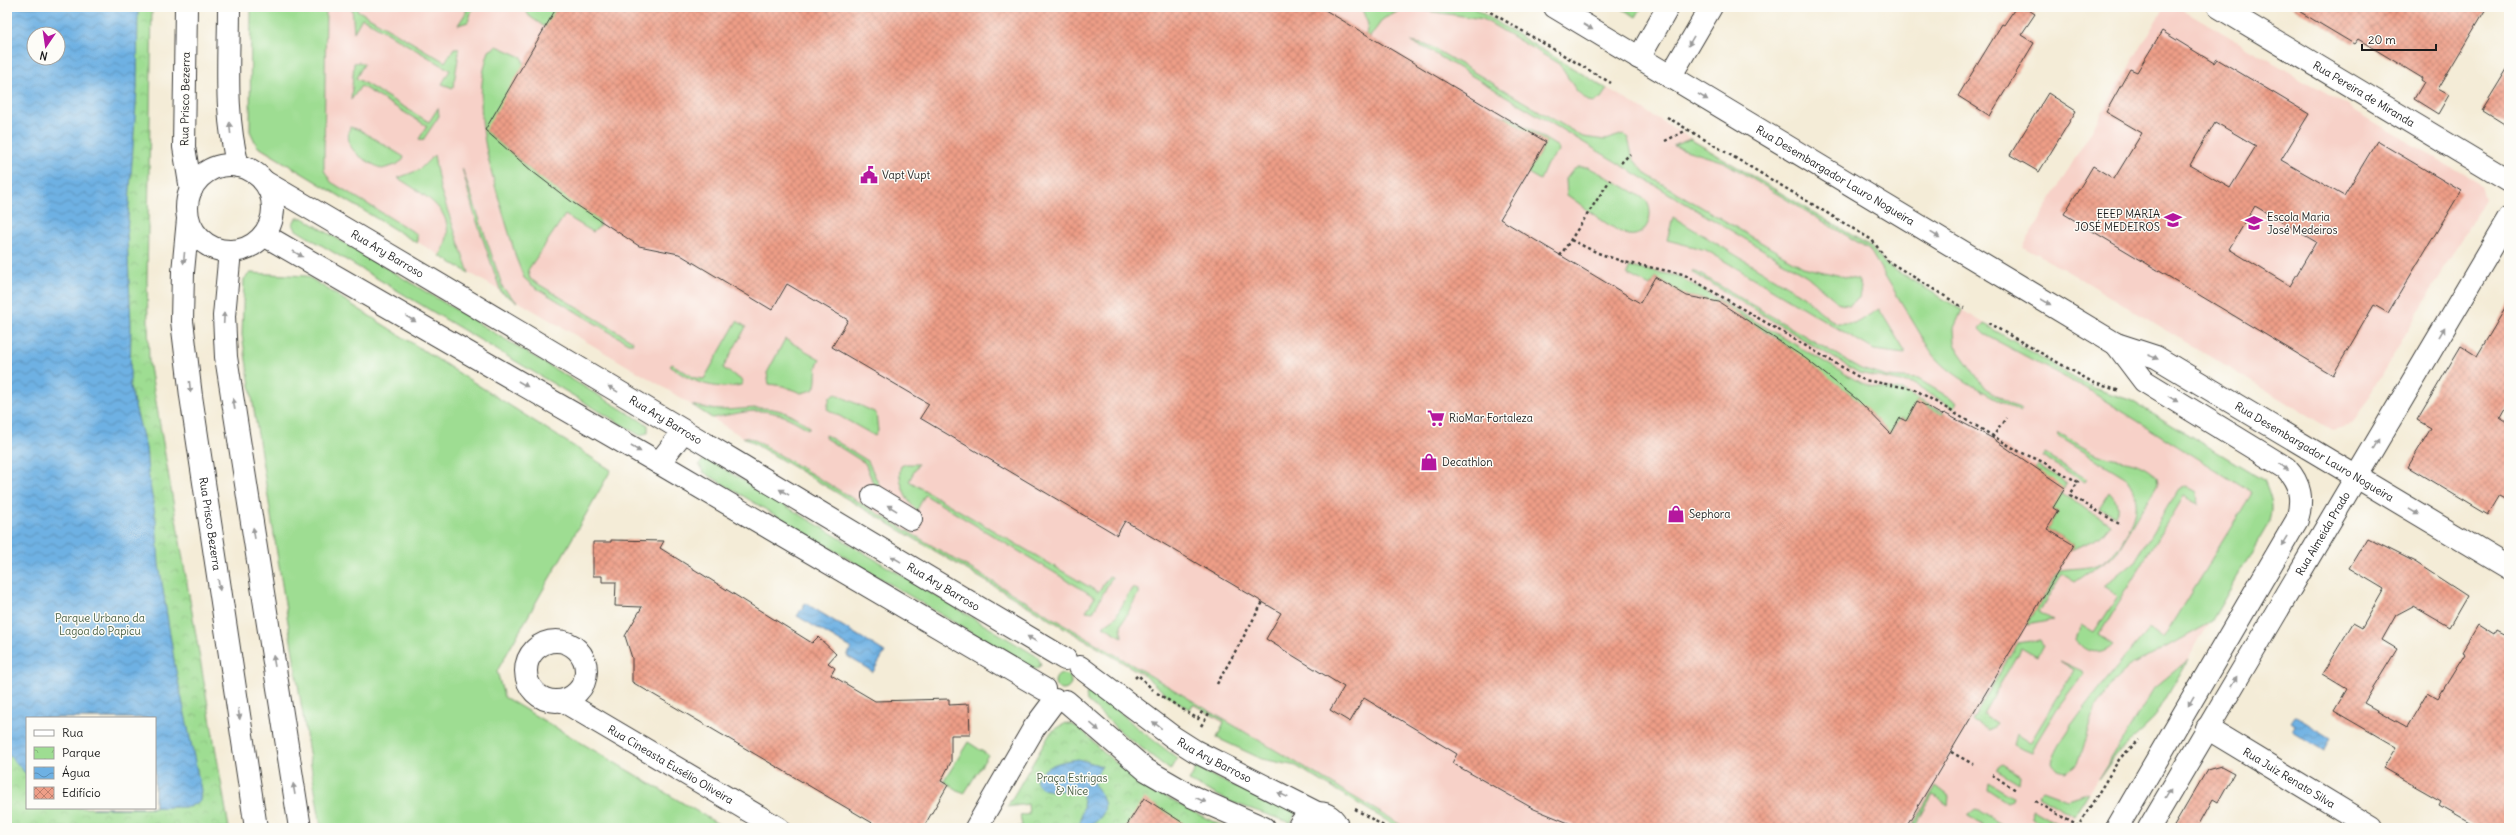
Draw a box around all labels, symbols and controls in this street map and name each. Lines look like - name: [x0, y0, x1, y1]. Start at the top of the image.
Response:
- one-way arrow: [1582, 24, 1594, 31]
- north arrow: [26, 26, 66, 66]
- scale bar: [2362, 26, 2436, 52]
- text: 20 m: [2368, 32, 2396, 47]
- one-way arrow: [1688, 35, 1695, 47]
- text: N: [38, 48, 49, 63]
- street label: Rua Prisco Bezerra: [177, 52, 193, 146]
- street label: Rua Pereira de Miranda: [2310, 58, 2417, 130]
- one-way arrow: [1697, 93, 1709, 100]
- one-way arrow: [227, 122, 233, 134]
- street label: Rua Desembargador Lauro Nogueira: [1753, 122, 1917, 228]
- public building icon: Vapt Vupt: [859, 165, 879, 185]
- place label: Vapt Vupt: [882, 168, 930, 182]
- place label: EEEP MARIA JOSÉ MEDEIROS: [2074, 207, 2160, 234]
- school or university icon: EEEP MARIA JOSÉ MEDEIROS: [2163, 210, 2183, 230]
- place label: Escola Maria José Medeiros: [2267, 210, 2337, 237]
- school or university icon: Escola Maria José Medeiros: [2244, 213, 2264, 233]
- street label: Rua Ary Barroso: [348, 227, 427, 281]
- one-way arrow: [1929, 232, 1941, 239]
- one-way arrow: [292, 251, 304, 258]
- one-way arrow: [181, 252, 188, 264]
- one-way arrow: [2041, 298, 2051, 306]
- one-way arrow: [221, 312, 228, 324]
- one-way arrow: [405, 316, 417, 323]
- one-way arrow: [2439, 326, 2446, 338]
- one-way arrow: [2147, 354, 2159, 360]
- one-way arrow: [186, 381, 193, 393]
- one-way arrow: [517, 381, 529, 388]
- one-way arrow: [607, 385, 619, 392]
- street label: Rua Ary Barroso: [627, 393, 705, 447]
- one-way arrow: [2168, 395, 2178, 403]
- one-way arrow: [231, 398, 237, 410]
- street label: Rua Desembargador Lauro Nogueira: [2232, 399, 2396, 505]
- supermarket icon: RioMar Fortaleza: [1426, 408, 1446, 428]
- place label: RioMar Fortaleza: [1449, 411, 1533, 425]
- one-way arrow: [2373, 438, 2380, 450]
- one-way arrow: [630, 446, 642, 453]
- shop icon: Decathlon: [1419, 452, 1439, 472]
- place label: Decathlon: [1442, 455, 1493, 469]
- one-way arrow: [2278, 463, 2289, 471]
- street label: Rua Prisco Bezerra: [196, 476, 224, 572]
- one-way arrow: [778, 489, 790, 496]
- street label: Rua Almeida Prado: [2293, 489, 2353, 578]
- one-way arrow: [886, 504, 898, 511]
- shop icon: Sephora: [1666, 504, 1686, 524]
- place label: Sephora: [1689, 507, 1731, 521]
- one-way arrow: [2408, 508, 2420, 515]
- one-way arrow: [251, 526, 257, 539]
- one-way arrow: [2282, 535, 2289, 547]
- one-way arrow: [890, 555, 902, 562]
- street label: Rua Ary Barroso: [905, 560, 982, 614]
- one-way arrow: [216, 579, 222, 591]
- park label: Parque Urbano da Lagoa do Papicu: [55, 611, 145, 638]
- one-way arrow: [1026, 636, 1038, 643]
- one-way arrow: [271, 655, 277, 667]
- one-way arrow: [2230, 677, 2238, 687]
- one-way arrow: [2187, 695, 2194, 707]
- one-way arrow: [236, 708, 242, 720]
- legend: [26, 717, 156, 809]
- one-way arrow: [1152, 721, 1163, 729]
- street label: Rua Cineasta Eusélio Oliveira: [605, 722, 736, 807]
- one-way arrow: [1090, 722, 1101, 731]
- text: Rua: [62, 725, 84, 740]
- street label: Rua Ary Barroso: [1175, 735, 1254, 786]
- text: Parque: [62, 745, 101, 760]
- street label: Rua Juiz Renato Silva: [2241, 745, 2338, 811]
- text: Água: [62, 765, 90, 780]
- park label: Praça Estrigas & Nice: [1036, 771, 1108, 798]
- one-way arrow: [291, 783, 297, 796]
- text: Edifício: [62, 785, 101, 800]
- one-way arrow: [2165, 788, 2172, 800]
- one-way arrow: [1277, 792, 1288, 799]
- one-way arrow: [1196, 798, 1208, 804]

